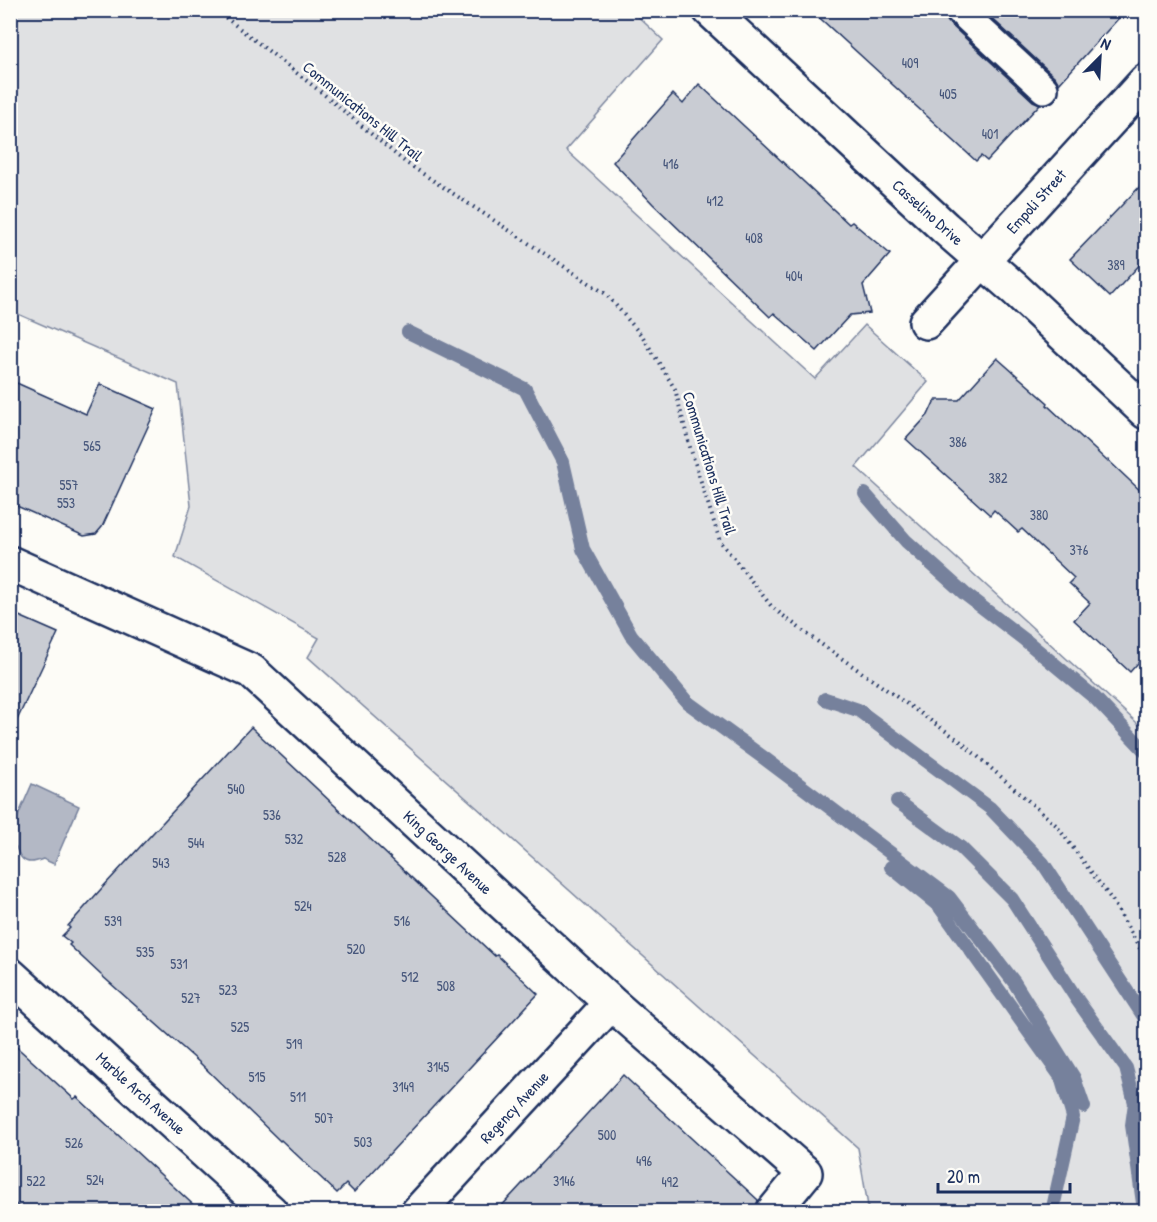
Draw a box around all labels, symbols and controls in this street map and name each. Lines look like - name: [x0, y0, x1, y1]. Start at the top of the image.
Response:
- north arrow: [1070, 27, 1130, 87]
- text: N: [1098, 32, 1115, 55]
- house number: 409: [902, 53, 918, 72]
- street label: Communications Hill Trail: [298, 56, 428, 167]
- house number: 405: [939, 84, 957, 103]
- house number: 401: [982, 124, 998, 143]
- house number: 416: [663, 154, 679, 173]
- street label: Empoli Street: [1001, 164, 1071, 238]
- street label: Casselino Drive: [888, 174, 969, 250]
- house number: 412: [707, 191, 724, 210]
- house number: 408: [745, 228, 763, 247]
- house number: 389: [1107, 255, 1125, 274]
- house number: 404: [786, 266, 802, 285]
- street label: Communications Hill Trail: [678, 389, 742, 538]
- house number: 386: [949, 432, 967, 451]
- house number: 565: [83, 436, 101, 455]
- house number: 382: [989, 468, 1008, 487]
- house number: 557: [60, 475, 78, 494]
- house number: 553: [57, 493, 75, 512]
- house number: 380: [1030, 505, 1048, 524]
- house number: 376: [1070, 540, 1089, 559]
- house number: 540: [227, 779, 245, 798]
- house number: 536: [263, 805, 281, 824]
- street label: King George Avenue: [399, 805, 498, 899]
- house number: 532: [285, 829, 304, 848]
- house number: 544: [188, 833, 204, 852]
- house number: 528: [328, 847, 346, 866]
- house number: 543: [152, 853, 170, 872]
- house number: 524: [294, 896, 312, 915]
- house number: 539: [104, 911, 122, 930]
- house number: 516: [394, 911, 411, 930]
- house number: 520: [347, 939, 365, 958]
- house number: 535: [136, 942, 154, 961]
- house number: 531: [170, 954, 188, 973]
- house number: 512: [401, 967, 419, 986]
- house number: 508: [437, 976, 455, 995]
- house number: 523: [219, 980, 237, 999]
- house number: 527: [181, 988, 201, 1007]
- house number: 525: [231, 1017, 249, 1036]
- house number: 519: [286, 1034, 302, 1053]
- street label: Marble Arch Avenue: [91, 1047, 191, 1140]
- house number: 3145: [427, 1057, 449, 1076]
- street label: Regency Avenue: [475, 1066, 554, 1148]
- house number: 515: [249, 1067, 266, 1086]
- house number: 3149: [392, 1077, 414, 1096]
- house number: 511: [290, 1087, 306, 1106]
- house number: 507: [314, 1108, 334, 1127]
- house number: 500: [598, 1125, 616, 1144]
- house number: 503: [354, 1132, 372, 1151]
- house number: 526: [65, 1133, 83, 1152]
- house number: 496: [636, 1151, 652, 1170]
- scale bar: [938, 1156, 1070, 1194]
- text: 20 m: [947, 1164, 980, 1189]
- house number: 524: [86, 1170, 104, 1189]
- house number: 522: [26, 1171, 46, 1190]
- house number: 3146: [553, 1171, 576, 1190]
- house number: 492: [662, 1172, 679, 1191]

